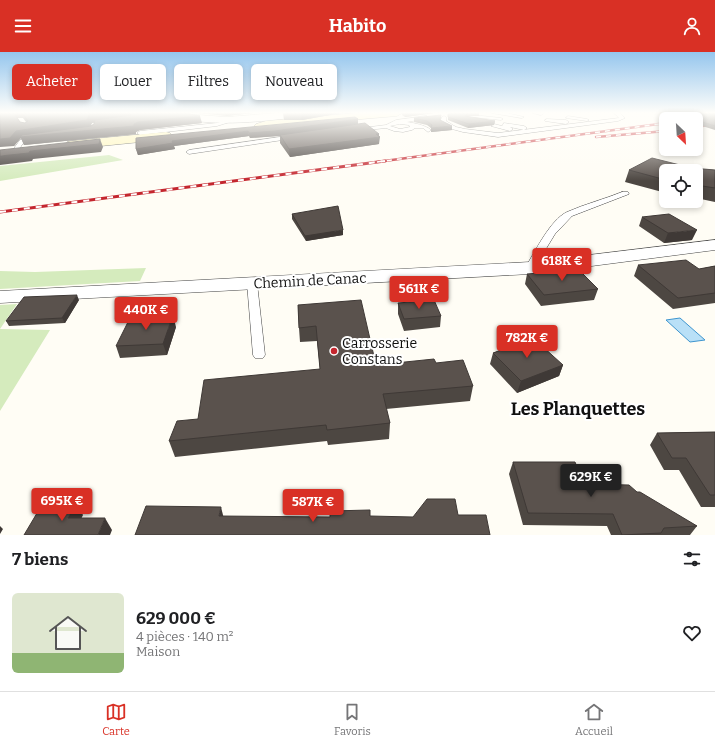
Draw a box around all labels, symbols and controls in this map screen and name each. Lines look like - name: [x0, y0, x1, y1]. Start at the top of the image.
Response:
- icon: menu: [12, 15, 34, 37]
- text: Habito: [329, 15, 386, 37]
- icon: person: [681, 15, 703, 37]
- chip: Acheter: [12, 64, 92, 100]
- chip: Louer: [100, 64, 166, 100]
- chip: Filtres: [174, 64, 243, 100]
- chip: Nouveau: [251, 64, 337, 100]
- north arrow: [659, 112, 703, 156]
- map controls: [659, 112, 703, 208]
- button: locate: [659, 164, 703, 208]
- pin: 618K €: [529, 248, 595, 282]
- text: 618K €: [541, 253, 583, 268]
- street label: Chemin de Canac: [253, 270, 367, 292]
- pin: 561K €: [386, 276, 452, 310]
- text: 561K €: [399, 281, 439, 296]
- pin: 440K €: [113, 297, 179, 331]
- text: 440K €: [124, 302, 168, 317]
- pin: 782K €: [494, 325, 560, 359]
- text: 782K €: [506, 330, 548, 345]
- place label: Carrosserie Constans: [342, 335, 417, 368]
- marker: Carrosserie Constans: [329, 346, 339, 356]
- district label: Les Planquettes: [511, 398, 645, 420]
- pin: 629K €: [558, 464, 624, 498]
- text: 629K €: [569, 469, 613, 484]
- pin: 695K €: [29, 488, 95, 522]
- pin: 587K €: [280, 489, 346, 523]
- text: 695K €: [40, 493, 84, 508]
- text: 587K €: [292, 494, 334, 509]
- icon: filters: [681, 548, 703, 570]
- text: 7 biens: [12, 549, 68, 570]
- text: 629 000 €: [136, 608, 216, 629]
- icon: home: [44, 609, 92, 657]
- icon: heart: [681, 622, 703, 644]
- text: 4 pièces · 140 m²: [136, 629, 233, 644]
- text: Maison: [136, 644, 180, 659]
- tab: Carte: [102, 701, 130, 738]
- tab: Favoris: [334, 701, 371, 738]
- tab: Accueil: [575, 701, 613, 738]

